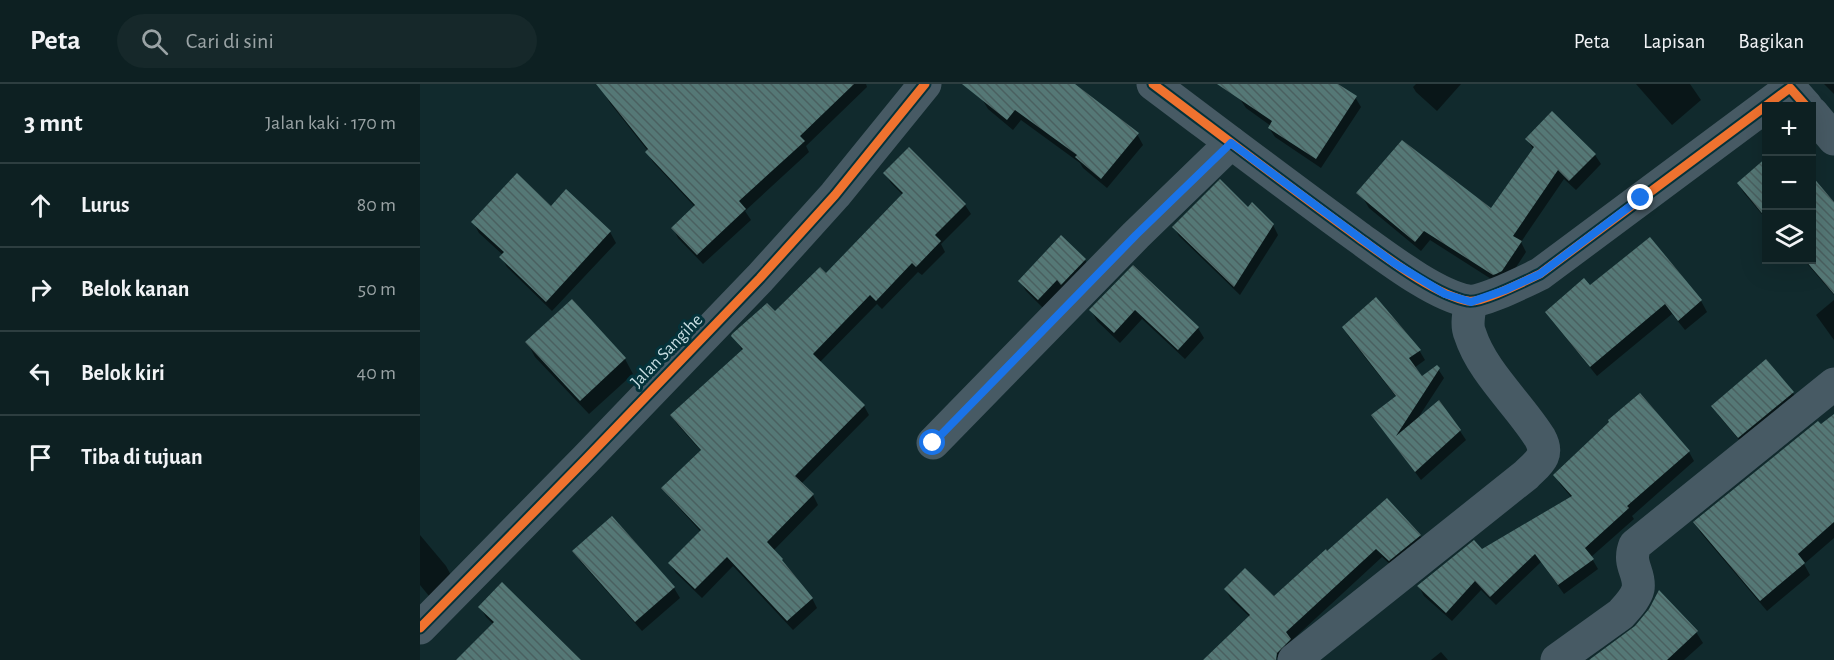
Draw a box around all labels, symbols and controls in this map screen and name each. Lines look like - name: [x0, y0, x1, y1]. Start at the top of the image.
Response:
- search box: [117, 14, 537, 68]
- icon: search: [138, 25, 171, 58]
- text: Peta: [30, 27, 81, 55]
- text: Cari di sini: [186, 30, 274, 52]
- text: Peta: [1574, 31, 1610, 52]
- text: Lapisan: [1643, 31, 1705, 52]
- text: Bagikan: [1738, 31, 1804, 52]
- map controls: [1762, 102, 1816, 264]
- button: +: [1762, 102, 1816, 156]
- text: 3 mnt: [24, 110, 83, 136]
- text: Jalan kaki · 170 m: [265, 113, 396, 133]
- button: −: [1762, 156, 1816, 210]
- route end: [1627, 184, 1653, 210]
- icon: ahead: [24, 189, 57, 222]
- text: Lurus: [81, 194, 130, 216]
- text: 80 m: [357, 195, 396, 215]
- button: layers: [1762, 210, 1816, 264]
- icon: right: [24, 273, 57, 306]
- text: Belok kanan: [81, 278, 189, 300]
- text: 50 m: [358, 279, 396, 299]
- street label: Jalan Sangihe: [628, 311, 706, 391]
- icon: left: [24, 357, 57, 390]
- text: Belok kiri: [81, 362, 165, 384]
- text: 40 m: [357, 363, 396, 383]
- route start: [919, 429, 945, 455]
- icon: arrive: [24, 441, 57, 474]
- text: Tiba di tujuan: [81, 446, 203, 468]

